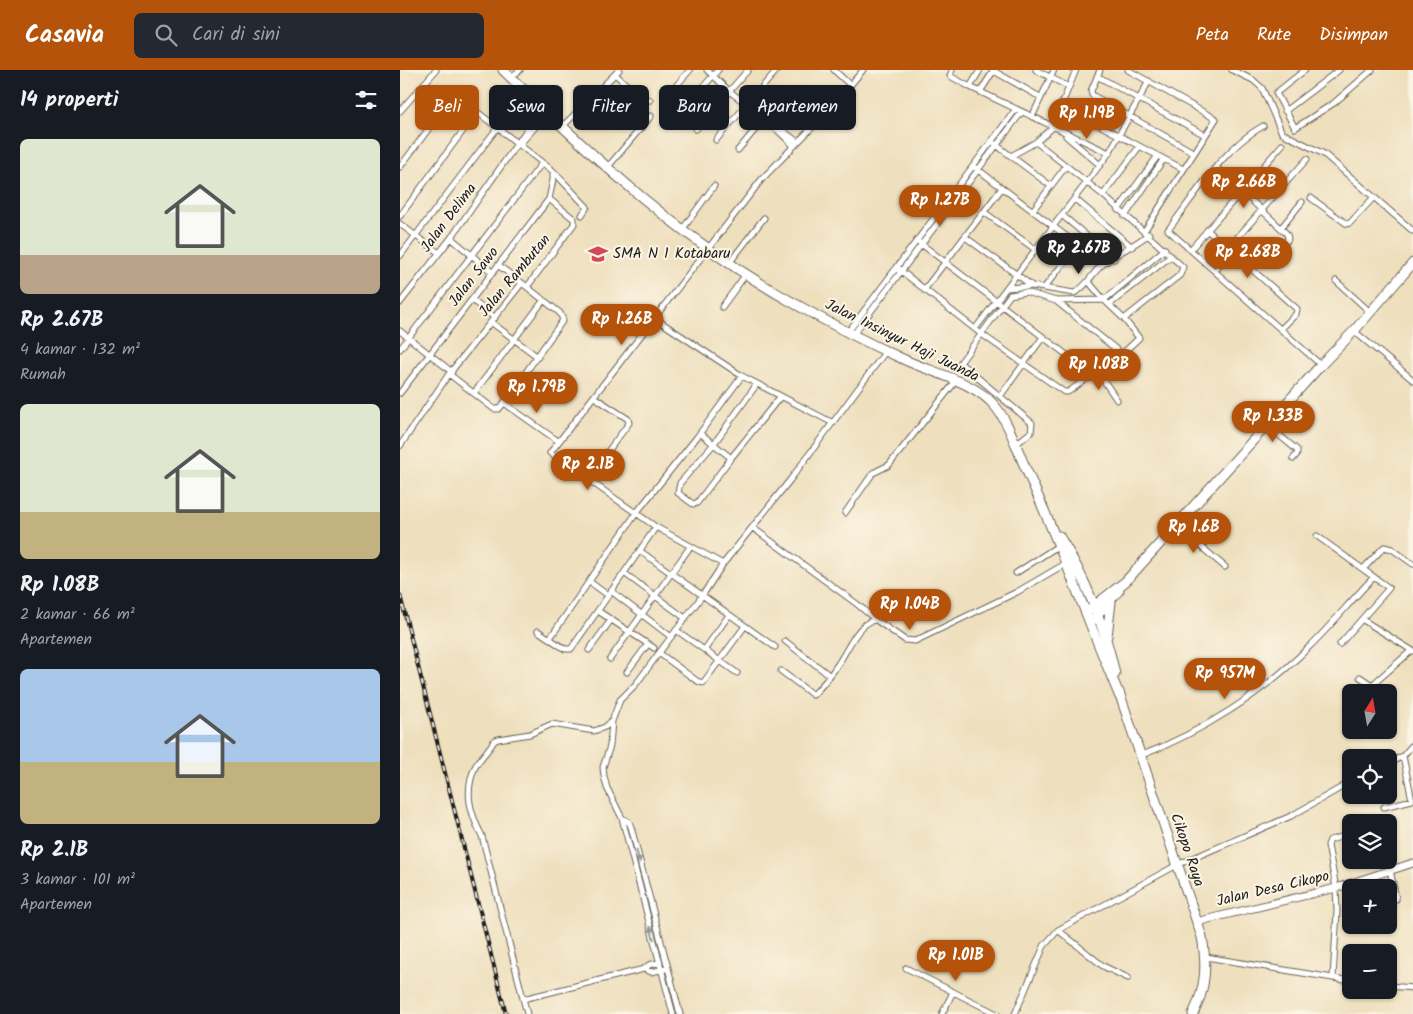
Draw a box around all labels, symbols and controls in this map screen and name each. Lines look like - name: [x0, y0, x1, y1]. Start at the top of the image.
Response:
- search box: [134, 13, 484, 58]
- text: Casavia: [25, 16, 104, 55]
- text: Cari di sini: [192, 20, 280, 50]
- icon: search: [152, 21, 180, 49]
- text: Peta: [1196, 21, 1229, 50]
- text: Rute: [1257, 21, 1291, 50]
- text: Disimpan: [1319, 21, 1388, 50]
- text: 14 properti: [20, 84, 118, 117]
- chip: Beli: [415, 85, 479, 130]
- chip: Sewa: [489, 85, 563, 130]
- chip: Filter: [573, 85, 649, 130]
- chip: Baru: [659, 85, 729, 130]
- chip: Apartemen: [739, 85, 856, 130]
- icon: filters: [352, 86, 380, 114]
- pin: Rp 1.19B: [1035, 98, 1139, 140]
- text: Rp 1.19B: [1059, 101, 1115, 126]
- pin: Rp 2.66B: [1192, 166, 1296, 209]
- text: Rp 2.66B: [1212, 170, 1276, 195]
- icon: home: [155, 171, 245, 261]
- street label: Jalan Delima: [415, 178, 483, 258]
- pin: Rp 1.27B: [888, 184, 992, 227]
- text: Rp 1.27B: [910, 188, 970, 213]
- street label: Jalan Rambutan: [473, 229, 557, 323]
- pin: Rp 2.67B: [1027, 232, 1131, 275]
- text: Rp 2.67B: [1047, 236, 1111, 261]
- pin: Rp 2.68B: [1196, 236, 1300, 279]
- text: Rp 2.68B: [1215, 240, 1281, 265]
- street label: Jalan Sawo: [443, 242, 505, 312]
- place label: SMA N 1 Kotabaru: [613, 242, 730, 266]
- school or university icon: SMA N 1 Kotabaru: [587, 243, 609, 265]
- street label: Jalan Insinyur Haji Juanda: [821, 293, 983, 389]
- text: Rp 2.67B: [20, 304, 104, 337]
- pin: Rp 1.26B: [570, 304, 674, 346]
- text: Rp 1.26B: [592, 307, 653, 332]
- text: 4 kamar · 132 m²: [20, 337, 140, 362]
- pin: Rp 1.08B: [1047, 348, 1151, 391]
- text: Rp 1.08B: [1069, 352, 1129, 377]
- text: Rumah: [20, 362, 66, 387]
- pin: Rp 1.79B: [485, 372, 589, 414]
- text: Rp 1.79B: [508, 375, 566, 400]
- pin: Rp 1.33B: [1221, 400, 1325, 443]
- text: Rp 1.33B: [1243, 404, 1303, 429]
- icon: home: [155, 436, 245, 526]
- pin: Rp 2.1B: [542, 448, 634, 491]
- text: Rp 2.1B: [562, 452, 614, 477]
- pin: Rp 1.6B: [1148, 512, 1240, 554]
- text: Rp 1.6B: [1168, 515, 1220, 540]
- text: Rp 1.08B: [20, 569, 100, 602]
- pin: Rp 1.04B: [858, 588, 962, 631]
- text: Rp 1.04B: [880, 592, 940, 617]
- text: 2 kamar · 66 m²: [20, 602, 135, 627]
- text: Apartemen: [20, 627, 92, 652]
- pin: Rp 957M: [1179, 658, 1271, 700]
- text: Rp 957M: [1195, 661, 1255, 686]
- north arrow: [1342, 684, 1398, 739]
- map controls: [1342, 684, 1397, 999]
- icon: home: [155, 701, 245, 791]
- button: locate: [1342, 749, 1397, 804]
- street label: Cikopo Raya: [1163, 810, 1211, 890]
- button: layers: [1342, 814, 1397, 869]
- text: Rp 2.1B: [20, 834, 89, 867]
- one-way arrow: [634, 849, 642, 864]
- street label: Jalan Desa Cikopo: [1214, 864, 1332, 914]
- text: 3 kamar · 101 m²: [20, 867, 135, 892]
- button: +: [1342, 879, 1397, 934]
- text: Apartemen: [20, 892, 92, 917]
- one-way arrow: [648, 926, 656, 941]
- pin: Rp 1.01B: [904, 940, 1008, 982]
- text: Rp 1.01B: [928, 943, 984, 968]
- button: −: [1342, 944, 1397, 999]

